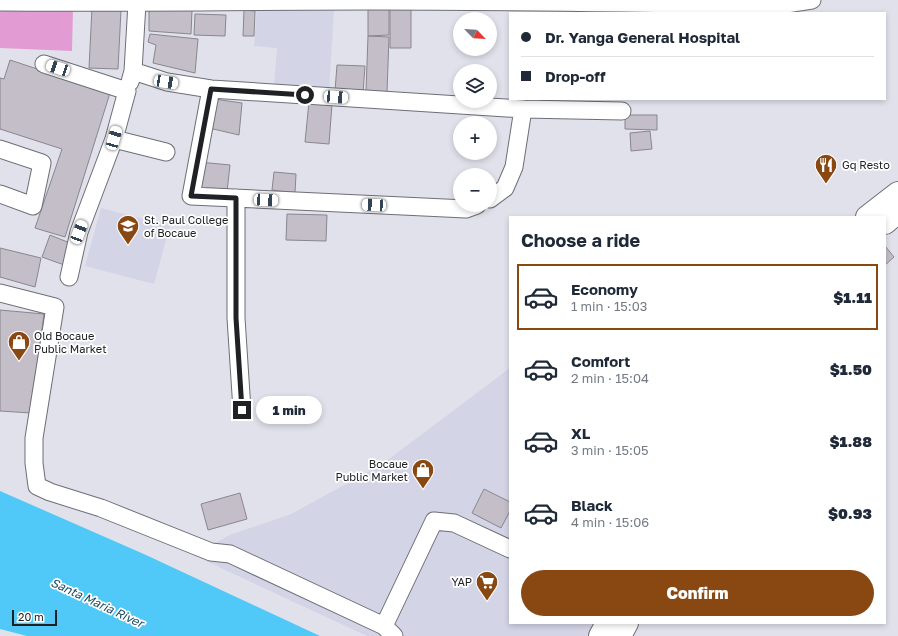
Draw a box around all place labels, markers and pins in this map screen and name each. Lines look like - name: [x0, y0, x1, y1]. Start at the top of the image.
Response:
- restaurant icon: Gq Resto: [813, 152, 839, 185]
- place label: Gq Resto: [842, 158, 890, 171]
- school or university icon: St. Paul College of Bocaue: [115, 213, 141, 246]
- place label: St. Paul College of Bocaue: [144, 213, 228, 239]
- shop icon: Old Bocaue Public Market: [6, 329, 32, 362]
- place label: Old Bocaue Public Market: [34, 329, 107, 355]
- place label: Bocaue Public Market: [335, 457, 408, 483]
- shop icon: Bocaue Public Market: [410, 457, 436, 490]
- supermarket icon: YAP: [474, 569, 500, 602]
- place label: YAP: [451, 575, 472, 588]

